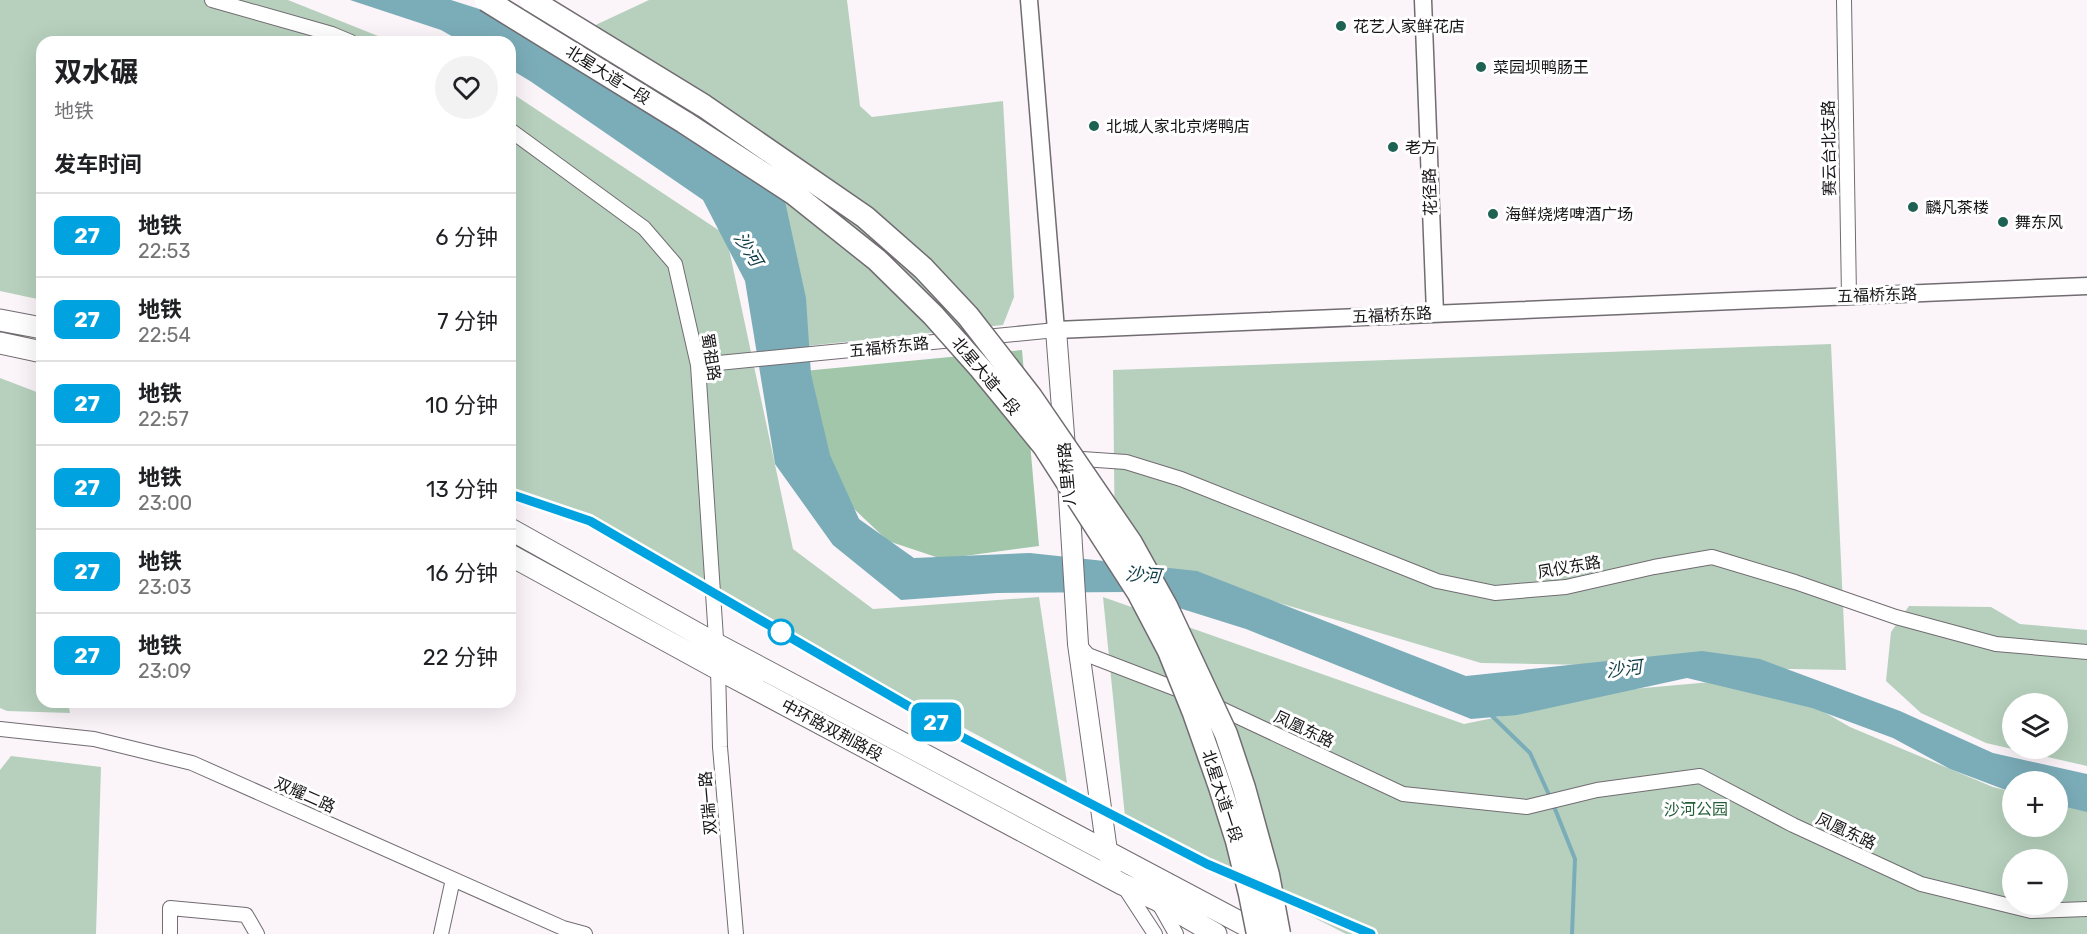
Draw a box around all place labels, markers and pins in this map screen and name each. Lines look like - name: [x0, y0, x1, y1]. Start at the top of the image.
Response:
- place label: 花艺人家鲜花店: [1353, 17, 1465, 36]
- marker: 花艺人家鲜花店: [1334, 19, 1348, 33]
- place label: 菜园坝鸭肠王: [1493, 58, 1589, 77]
- marker: 菜园坝鸭肠王: [1474, 60, 1488, 74]
- place label: 北城人家北京烤鸭店: [1106, 117, 1250, 136]
- marker: 北城人家北京烤鸭店: [1087, 119, 1101, 133]
- place label: 老方: [1405, 138, 1437, 157]
- marker: 老方: [1386, 140, 1400, 154]
- place label: 麟凡茶楼: [1925, 198, 1989, 217]
- marker: 麟凡茶楼: [1906, 200, 1920, 214]
- place label: 海鲜烧烤啤酒广场: [1505, 205, 1633, 224]
- marker: 海鲜烧烤啤酒广场: [1486, 207, 1500, 221]
- place label: 舞东风: [2015, 213, 2063, 232]
- marker: 舞东风: [1996, 215, 2010, 229]
- unlabelled marker: [768, 619, 794, 645]

